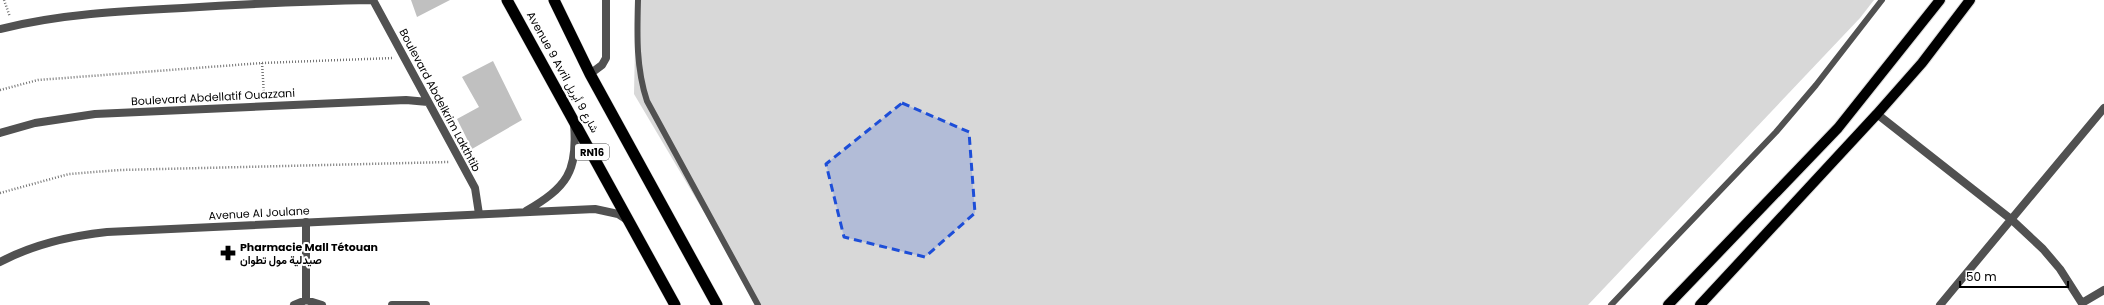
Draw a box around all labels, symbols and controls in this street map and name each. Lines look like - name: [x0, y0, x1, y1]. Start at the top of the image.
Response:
- street label: Avenue 9 Avril شارع 9 أبريل: [523, 9, 603, 136]
- street label: Boulevard Abdelkrim Lakthtib: [395, 26, 485, 174]
- street label: Boulevard Abdellatif Ouazzani: [131, 85, 296, 109]
- road number: RN16: [575, 144, 609, 160]
- street label: Avenue Al Joulane: [208, 202, 310, 224]
- place label: Pharmacie Mall Tétouan صيدلية مول تطوان: [240, 239, 378, 268]
- pharmacy icon: Pharmacie Mall Tétouan صيدلية مول تطوان: [219, 244, 237, 262]
- scale bar: [1960, 263, 2068, 289]
- text: 50 m: [1966, 268, 1997, 285]

